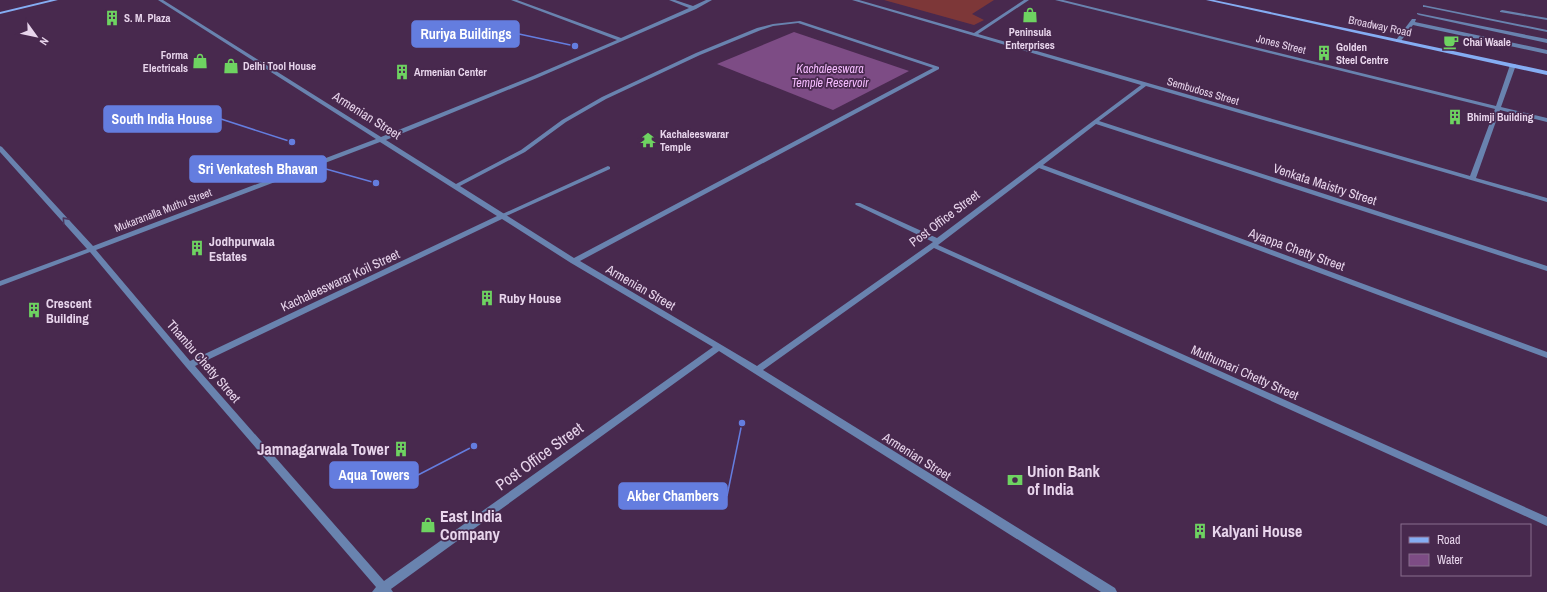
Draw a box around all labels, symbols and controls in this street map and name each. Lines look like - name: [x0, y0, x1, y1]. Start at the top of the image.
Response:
- shop icon: Peninsula Enterprises: [1021, 6, 1039, 24]
- building icon: S. M. Plaza: [103, 9, 121, 27]
- place label: S. M. Plaza: [124, 11, 171, 25]
- street label: Broadway Road: [1347, 12, 1413, 40]
- north arrow: [16, 16, 56, 56]
- callout: Ruriya Buildings: [412, 21, 519, 47]
- text: Ruriya Buildings: [420, 25, 512, 43]
- place label: Peninsula Enterprises: [1005, 25, 1055, 52]
- street label: Jones Street: [1255, 31, 1308, 57]
- cafe icon: Chai Waale: [1442, 33, 1460, 51]
- text: N: [37, 35, 52, 48]
- place label: Chai Waale: [1463, 35, 1511, 49]
- place label: Golden Steel Centre: [1336, 40, 1389, 67]
- building icon: Golden Steel Centre: [1315, 44, 1333, 62]
- place label: Forma Electricals: [143, 48, 188, 75]
- shop icon: Forma Electricals: [191, 52, 209, 70]
- shop icon: Delhi Tool House: [222, 57, 240, 75]
- place label: Delhi Tool House: [243, 59, 316, 73]
- water label: Kachaleeswara Temple Reservoir: [792, 61, 869, 91]
- building icon: Armenian Center: [393, 63, 411, 81]
- place label: Armenian Center: [414, 65, 487, 79]
- street label: Sembudoss Street: [1165, 74, 1241, 108]
- street label: Armenian Street: [328, 87, 404, 143]
- callout: South India House: [104, 106, 221, 132]
- building icon: Bhimji Building: [1446, 108, 1464, 126]
- text: South India House: [112, 110, 212, 128]
- place label: Bhimji Building: [1467, 110, 1534, 124]
- place label: Kachaleeswarar Temple: [660, 127, 729, 154]
- temple icon: Kachaleeswarar Temple: [639, 131, 657, 149]
- callout: Sri Venkatesh Bhavan: [190, 156, 326, 182]
- text: Sri Venkatesh Bhavan: [198, 160, 318, 178]
- street label: Venkata Maistry Street: [1271, 160, 1379, 209]
- street label: Mukaranalla Muthu Street: [112, 185, 214, 235]
- street label: Post Office Street: [906, 186, 983, 250]
- one-way arrow: [63, 218, 70, 225]
- street label: Ayappa Chetty Street: [1245, 224, 1347, 275]
- place label: Jodhpurwala Estates: [209, 233, 275, 265]
- building icon: Jodhpurwala Estates: [188, 239, 206, 257]
- street label: Kachaleeswarar Koil Street: [278, 245, 402, 315]
- street label: Armenian Street: [602, 260, 679, 314]
- building icon: Ruby House: [478, 289, 496, 307]
- place label: Ruby House: [499, 290, 561, 307]
- place label: Crescent Building: [46, 295, 92, 327]
- building icon: Crescent Building: [25, 301, 43, 319]
- street label: Thambu Chetty Street: [163, 316, 244, 406]
- street label: Muthumari Chetty Street: [1188, 341, 1301, 404]
- street label: Post Office Street: [491, 417, 588, 495]
- street label: Armenian Street: [878, 428, 954, 484]
- place label: Jamnagarwala Tower: [257, 438, 390, 460]
- building icon: Jamnagarwala Tower: [392, 440, 410, 458]
- place label: Union Bank of India: [1027, 460, 1101, 500]
- callout: Aqua Towers: [330, 462, 418, 488]
- text: Aqua Towers: [338, 466, 410, 484]
- bank icon: Union Bank of India: [1006, 471, 1024, 489]
- callout: Akber Chambers: [619, 483, 727, 509]
- text: Akber Chambers: [627, 487, 719, 505]
- place label: East India Company: [440, 505, 503, 545]
- shop icon: East India Company: [419, 516, 437, 534]
- place label: Kalyani House: [1212, 520, 1302, 542]
- building icon: Kalyani House: [1191, 522, 1209, 540]
- legend: [1401, 524, 1531, 576]
- text: Road: [1437, 532, 1461, 548]
- text: Water: [1437, 552, 1464, 568]

